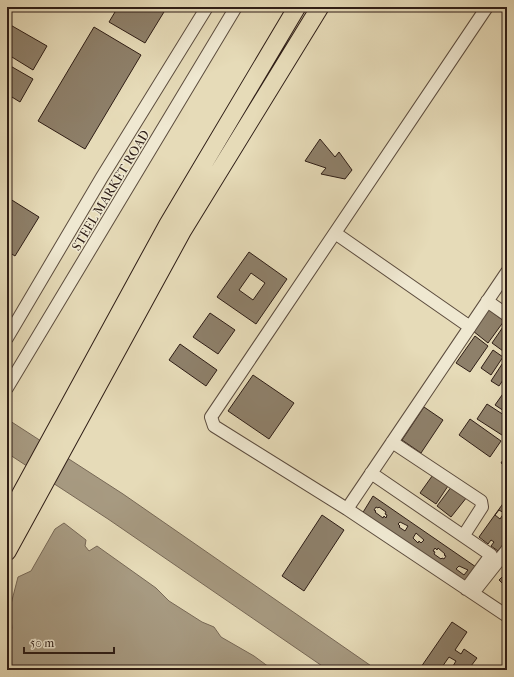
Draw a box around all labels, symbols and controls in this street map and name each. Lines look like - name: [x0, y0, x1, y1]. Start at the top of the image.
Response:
- street label: STEEL MARKET ROAD: [68, 127, 152, 253]
- scale bar: [24, 629, 114, 655]
- text: 50 m: [30, 636, 54, 650]

